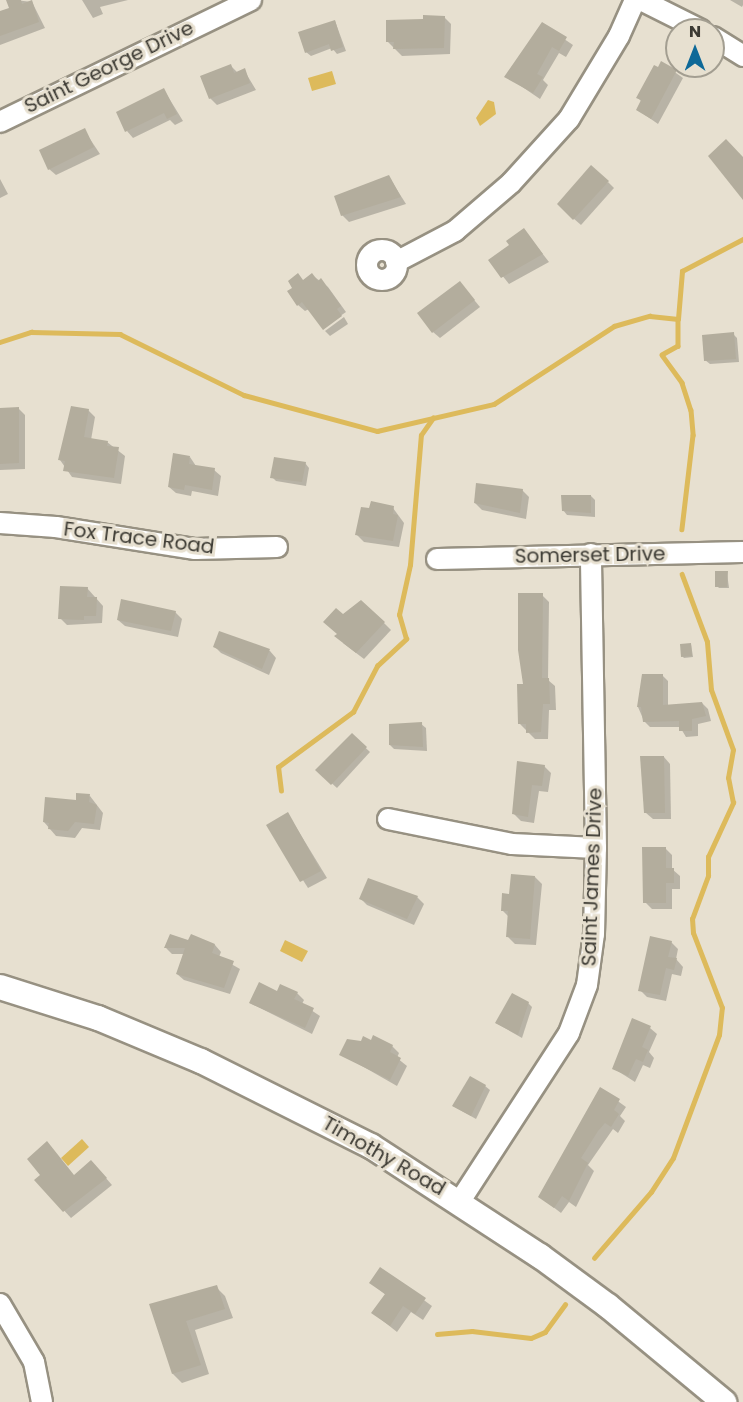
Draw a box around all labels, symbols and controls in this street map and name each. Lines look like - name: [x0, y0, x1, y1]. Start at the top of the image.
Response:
- street label: Saint George Drive: [21, 16, 197, 118]
- north arrow: [665, 18, 725, 78]
- text: N: [689, 20, 701, 43]
- street label: Fox Trace Road: [62, 517, 216, 559]
- street label: Somerset Drive: [515, 542, 665, 568]
- street label: Saint James Drive: [577, 787, 607, 967]
- street label: Timothy Road: [318, 1111, 450, 1201]

